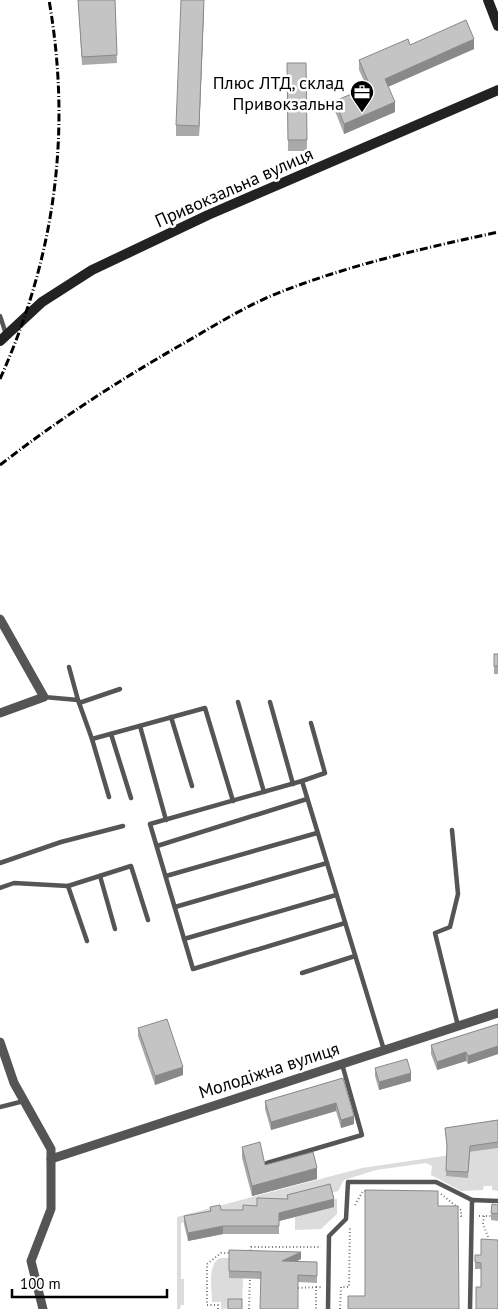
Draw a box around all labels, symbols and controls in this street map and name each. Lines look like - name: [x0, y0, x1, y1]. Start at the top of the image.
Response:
- place label: Плюс ЛТД, склад Привокзальна: [213, 71, 344, 115]
- office icon: Плюс ЛТД, склад Привокзальна: [349, 79, 375, 113]
- street label: Привокзальна вулиця: [151, 142, 317, 232]
- street label: Молодіжна вулиця: [196, 1036, 342, 1104]
- scale bar: [12, 1266, 168, 1298]
- text: 100 m: [20, 1274, 61, 1293]

